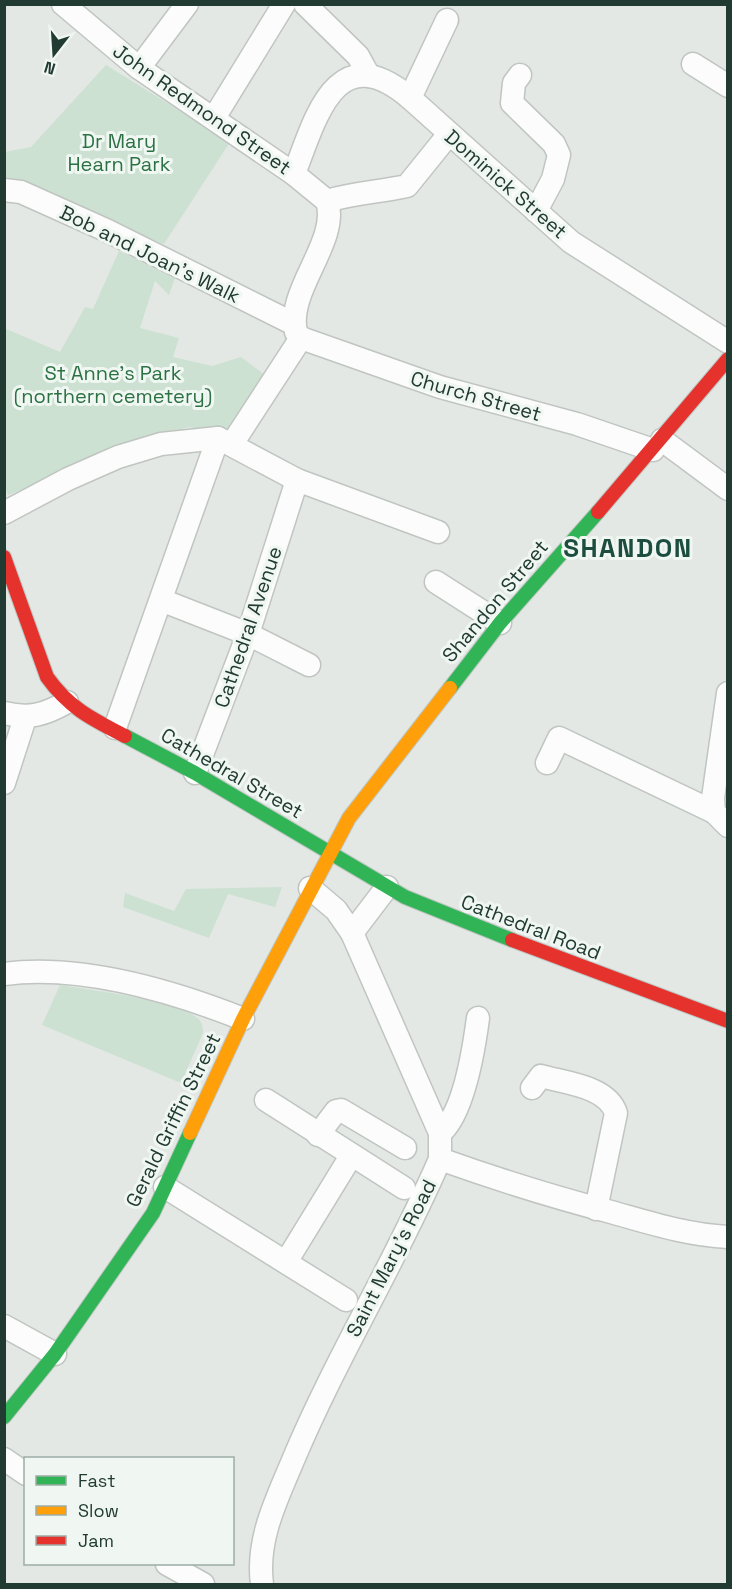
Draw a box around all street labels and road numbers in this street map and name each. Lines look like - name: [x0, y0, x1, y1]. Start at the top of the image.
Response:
- street label: John Redmond Street: [108, 38, 296, 180]
- street label: Dominick Street: [439, 124, 573, 244]
- street label: Bob and Joan's Walk: [56, 199, 245, 309]
- street label: Church Street: [408, 365, 544, 427]
- street label: Shandon Street: [436, 534, 554, 668]
- street label: Cathedral Avenue: [208, 543, 288, 711]
- street label: Cathedral Street: [156, 722, 308, 824]
- street label: Cathedral Road: [457, 888, 605, 966]
- street label: Gerald Griffin Street: [120, 1029, 226, 1211]
- street label: Saint Mary's Road: [340, 1175, 442, 1341]

